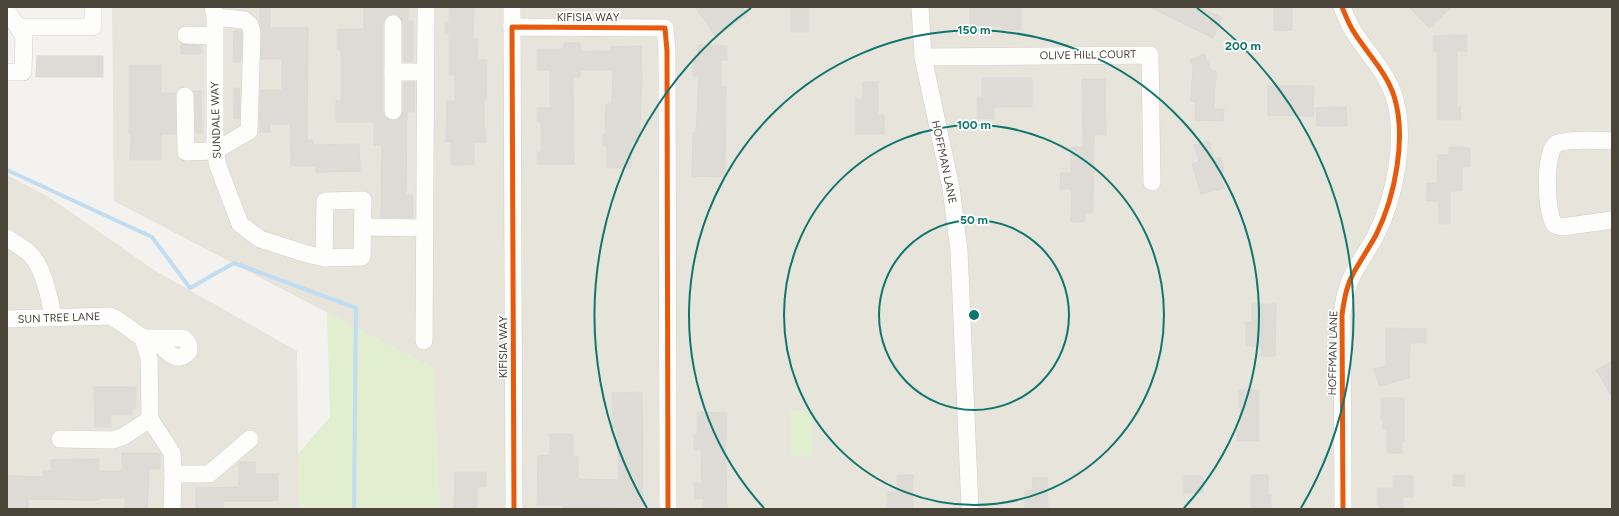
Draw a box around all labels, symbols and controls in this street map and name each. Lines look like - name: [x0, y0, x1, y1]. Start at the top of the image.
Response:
- street label: KIFISIA WAY: [557, 11, 620, 24]
- text: 150 m: [957, 23, 991, 37]
- text: 200 m: [1225, 39, 1261, 53]
- street label: OLIVE HILL COURT: [1040, 48, 1136, 62]
- street label: SUNDALE WAY: [208, 81, 224, 159]
- text: 100 m: [957, 118, 991, 132]
- street label: HOFFMAN LANE: [929, 119, 959, 205]
- text: 50 m: [960, 213, 988, 227]
- centre of rings: [967, 308, 981, 322]
- street label: SUN TREE LANE: [17, 310, 101, 326]
- street label: HOFFMAN LANE: [1326, 310, 1340, 396]
- street label: KIFISIA WAY: [497, 315, 510, 378]

